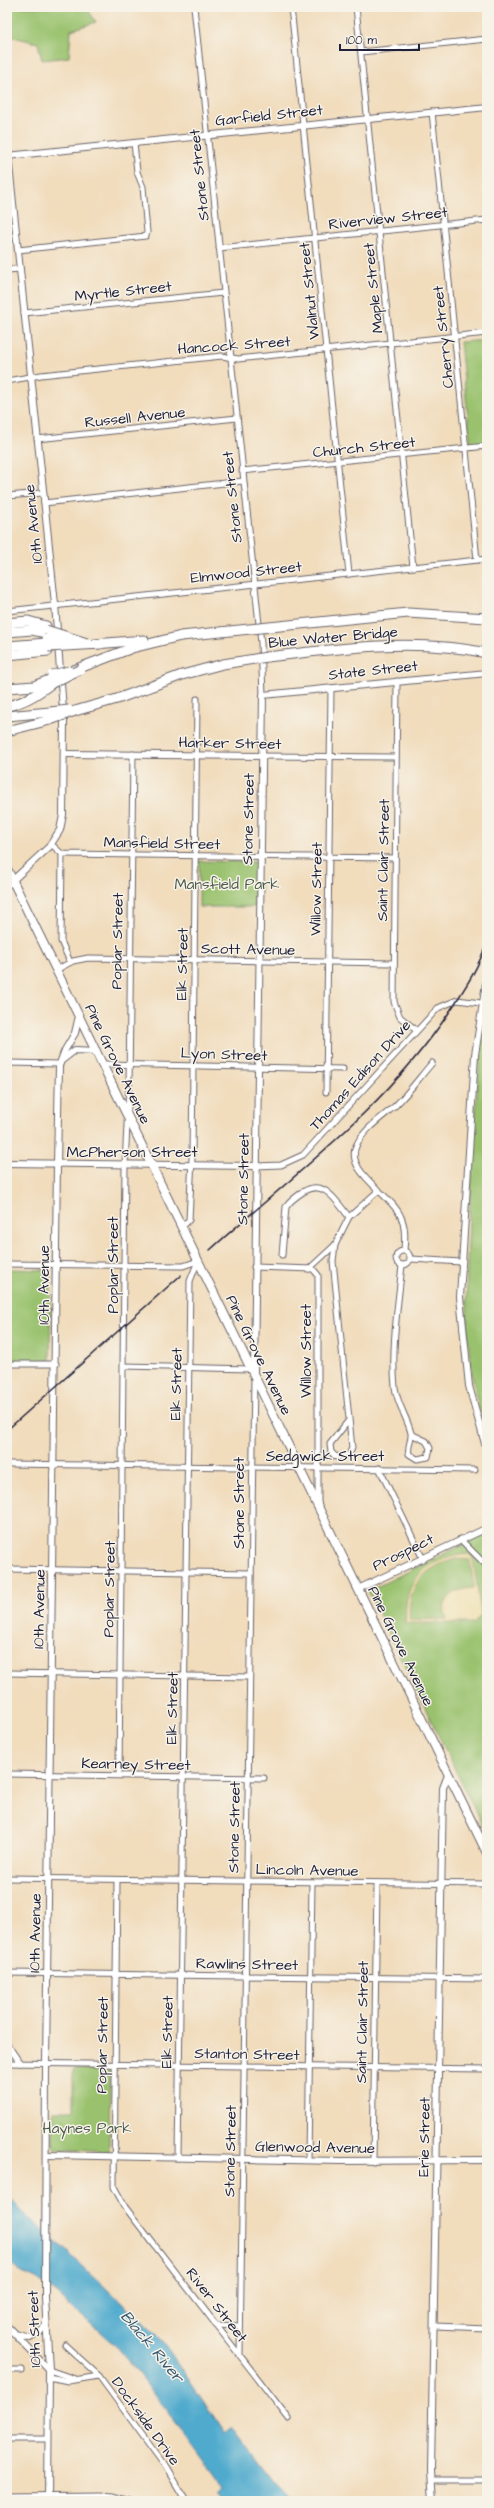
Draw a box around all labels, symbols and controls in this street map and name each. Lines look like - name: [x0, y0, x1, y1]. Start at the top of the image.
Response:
- scale bar: [340, 26, 419, 52]
- text: 100 m: [346, 32, 377, 49]
- street label: Garfield Street: [214, 99, 324, 132]
- street label: Stone Street: [184, 128, 215, 222]
- street label: Riverview Street: [327, 202, 449, 235]
- street label: Walnut Street: [294, 241, 325, 341]
- street label: Maple Street: [358, 242, 389, 334]
- street label: Myrtle Street: [73, 276, 173, 308]
- street label: Cherry Street: [428, 284, 460, 389]
- street label: Hancock Street: [177, 331, 291, 360]
- street label: Russell Avenue: [84, 402, 186, 433]
- street label: Church Street: [312, 432, 416, 463]
- street label: Stone Street: [217, 450, 248, 544]
- street label: 10th Avenue: [19, 483, 48, 565]
- street label: Elmwood Street: [189, 556, 303, 589]
- street label: Blue Water Bridge: [268, 621, 399, 655]
- street label: State Street: [327, 655, 419, 686]
- street label: Harker Street: [178, 732, 282, 755]
- street label: Stone Street: [237, 773, 260, 865]
- street label: Saint Clair Street: [372, 799, 395, 921]
- street label: Mansfield Street: [103, 832, 221, 855]
- street label: Willow Street: [305, 842, 328, 936]
- park label: Mansfield Park: [174, 874, 280, 895]
- street label: Poplar Street: [106, 892, 129, 990]
- street label: Elk Street: [171, 927, 194, 1001]
- street label: Scott Avenue: [201, 938, 295, 961]
- street label: Pine Grove Avenue: [79, 1001, 156, 1128]
- street label: Thomas Edison Drive: [305, 1015, 416, 1135]
- street label: Lyon Street: [180, 1042, 268, 1068]
- street label: Stone Street: [232, 1133, 255, 1225]
- street label: McPherson Street: [66, 1142, 198, 1163]
- street label: Poplar Street: [103, 1217, 124, 1313]
- street label: 10th Avenue: [34, 1245, 55, 1325]
- street label: Pine Grove Avenue: [220, 1292, 297, 1419]
- street label: Willow Street: [296, 1304, 317, 1398]
- street label: Elk Street: [165, 1347, 188, 1421]
- street label: Sedgwick Street: [266, 1446, 384, 1468]
- street label: Stone Street: [229, 1457, 250, 1549]
- street label: Prospect: [369, 1529, 437, 1576]
- street label: Poplar Street: [98, 1540, 121, 1638]
- street label: 10th Avenue: [28, 1569, 51, 1649]
- street label: Pine Grove Avenue: [362, 1583, 439, 1710]
- street label: Elk Street: [161, 1671, 184, 1745]
- street label: Kearney Street: [81, 1753, 191, 1777]
- street label: Stone Street: [223, 1781, 246, 1873]
- street label: Lincoln Avenue: [255, 1859, 359, 1882]
- street label: 10th Avenue: [24, 1893, 47, 1973]
- street label: Rawlins Street: [196, 1953, 298, 1976]
- street label: Saint Clair Street: [351, 1961, 374, 2083]
- street label: Elk Street: [156, 1995, 179, 2069]
- street label: Poplar Street: [91, 1996, 114, 2094]
- street label: Stanton Street: [194, 2043, 300, 2066]
- street label: Erie Street: [413, 2097, 436, 2177]
- street label: Stone Street: [219, 2105, 242, 2197]
- park label: Haynes Park: [43, 2118, 131, 2140]
- street label: Glenwood Avenue: [255, 2136, 375, 2159]
- street label: River Street: [181, 2264, 252, 2347]
- street label: 10th Street: [23, 2290, 46, 2368]
- water label: Black River: [116, 2306, 190, 2389]
- street label: Dockside Drive: [106, 2373, 185, 2470]

